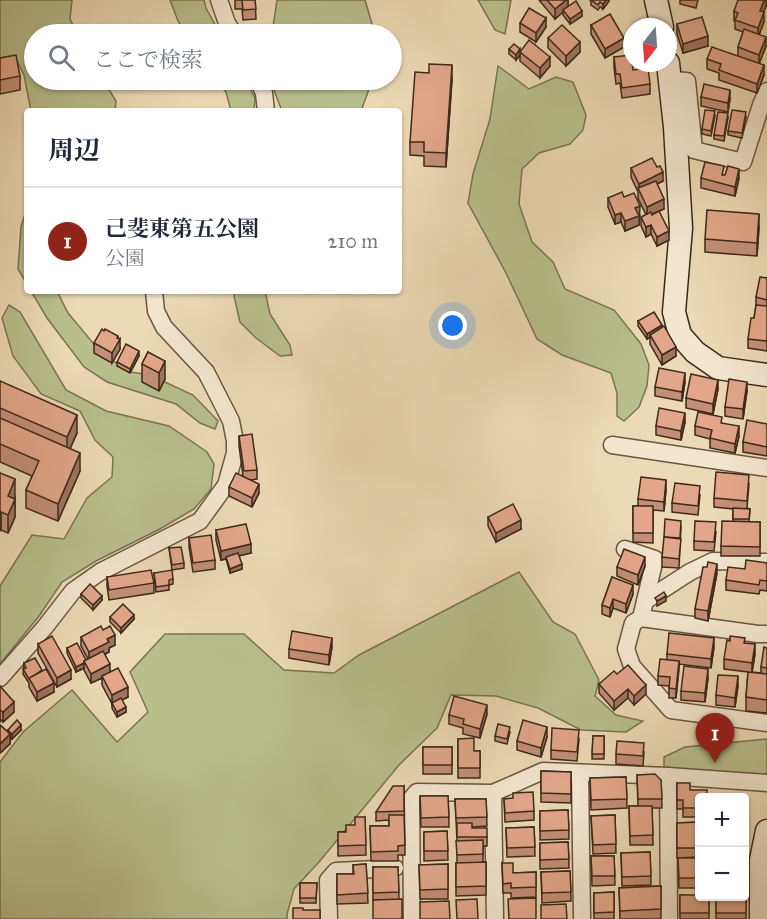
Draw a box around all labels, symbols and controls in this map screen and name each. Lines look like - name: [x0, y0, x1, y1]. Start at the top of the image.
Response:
- north arrow: [623, 18, 677, 72]
- search box: [24, 24, 402, 90]
- icon: search: [45, 41, 78, 74]
- text: ここで検索: [93, 46, 203, 73]
- text: 周辺: [48, 134, 100, 166]
- text: 己斐東第五公園: [105, 215, 259, 242]
- text: 1: [64, 229, 71, 253]
- text: 210 m: [328, 229, 378, 253]
- text: 公園: [105, 246, 145, 270]
- your location: [438, 311, 467, 340]
- pin: 1: [696, 714, 734, 763]
- map controls: [695, 793, 749, 901]
- button: +: [695, 793, 749, 847]
- button: −: [695, 847, 749, 901]

